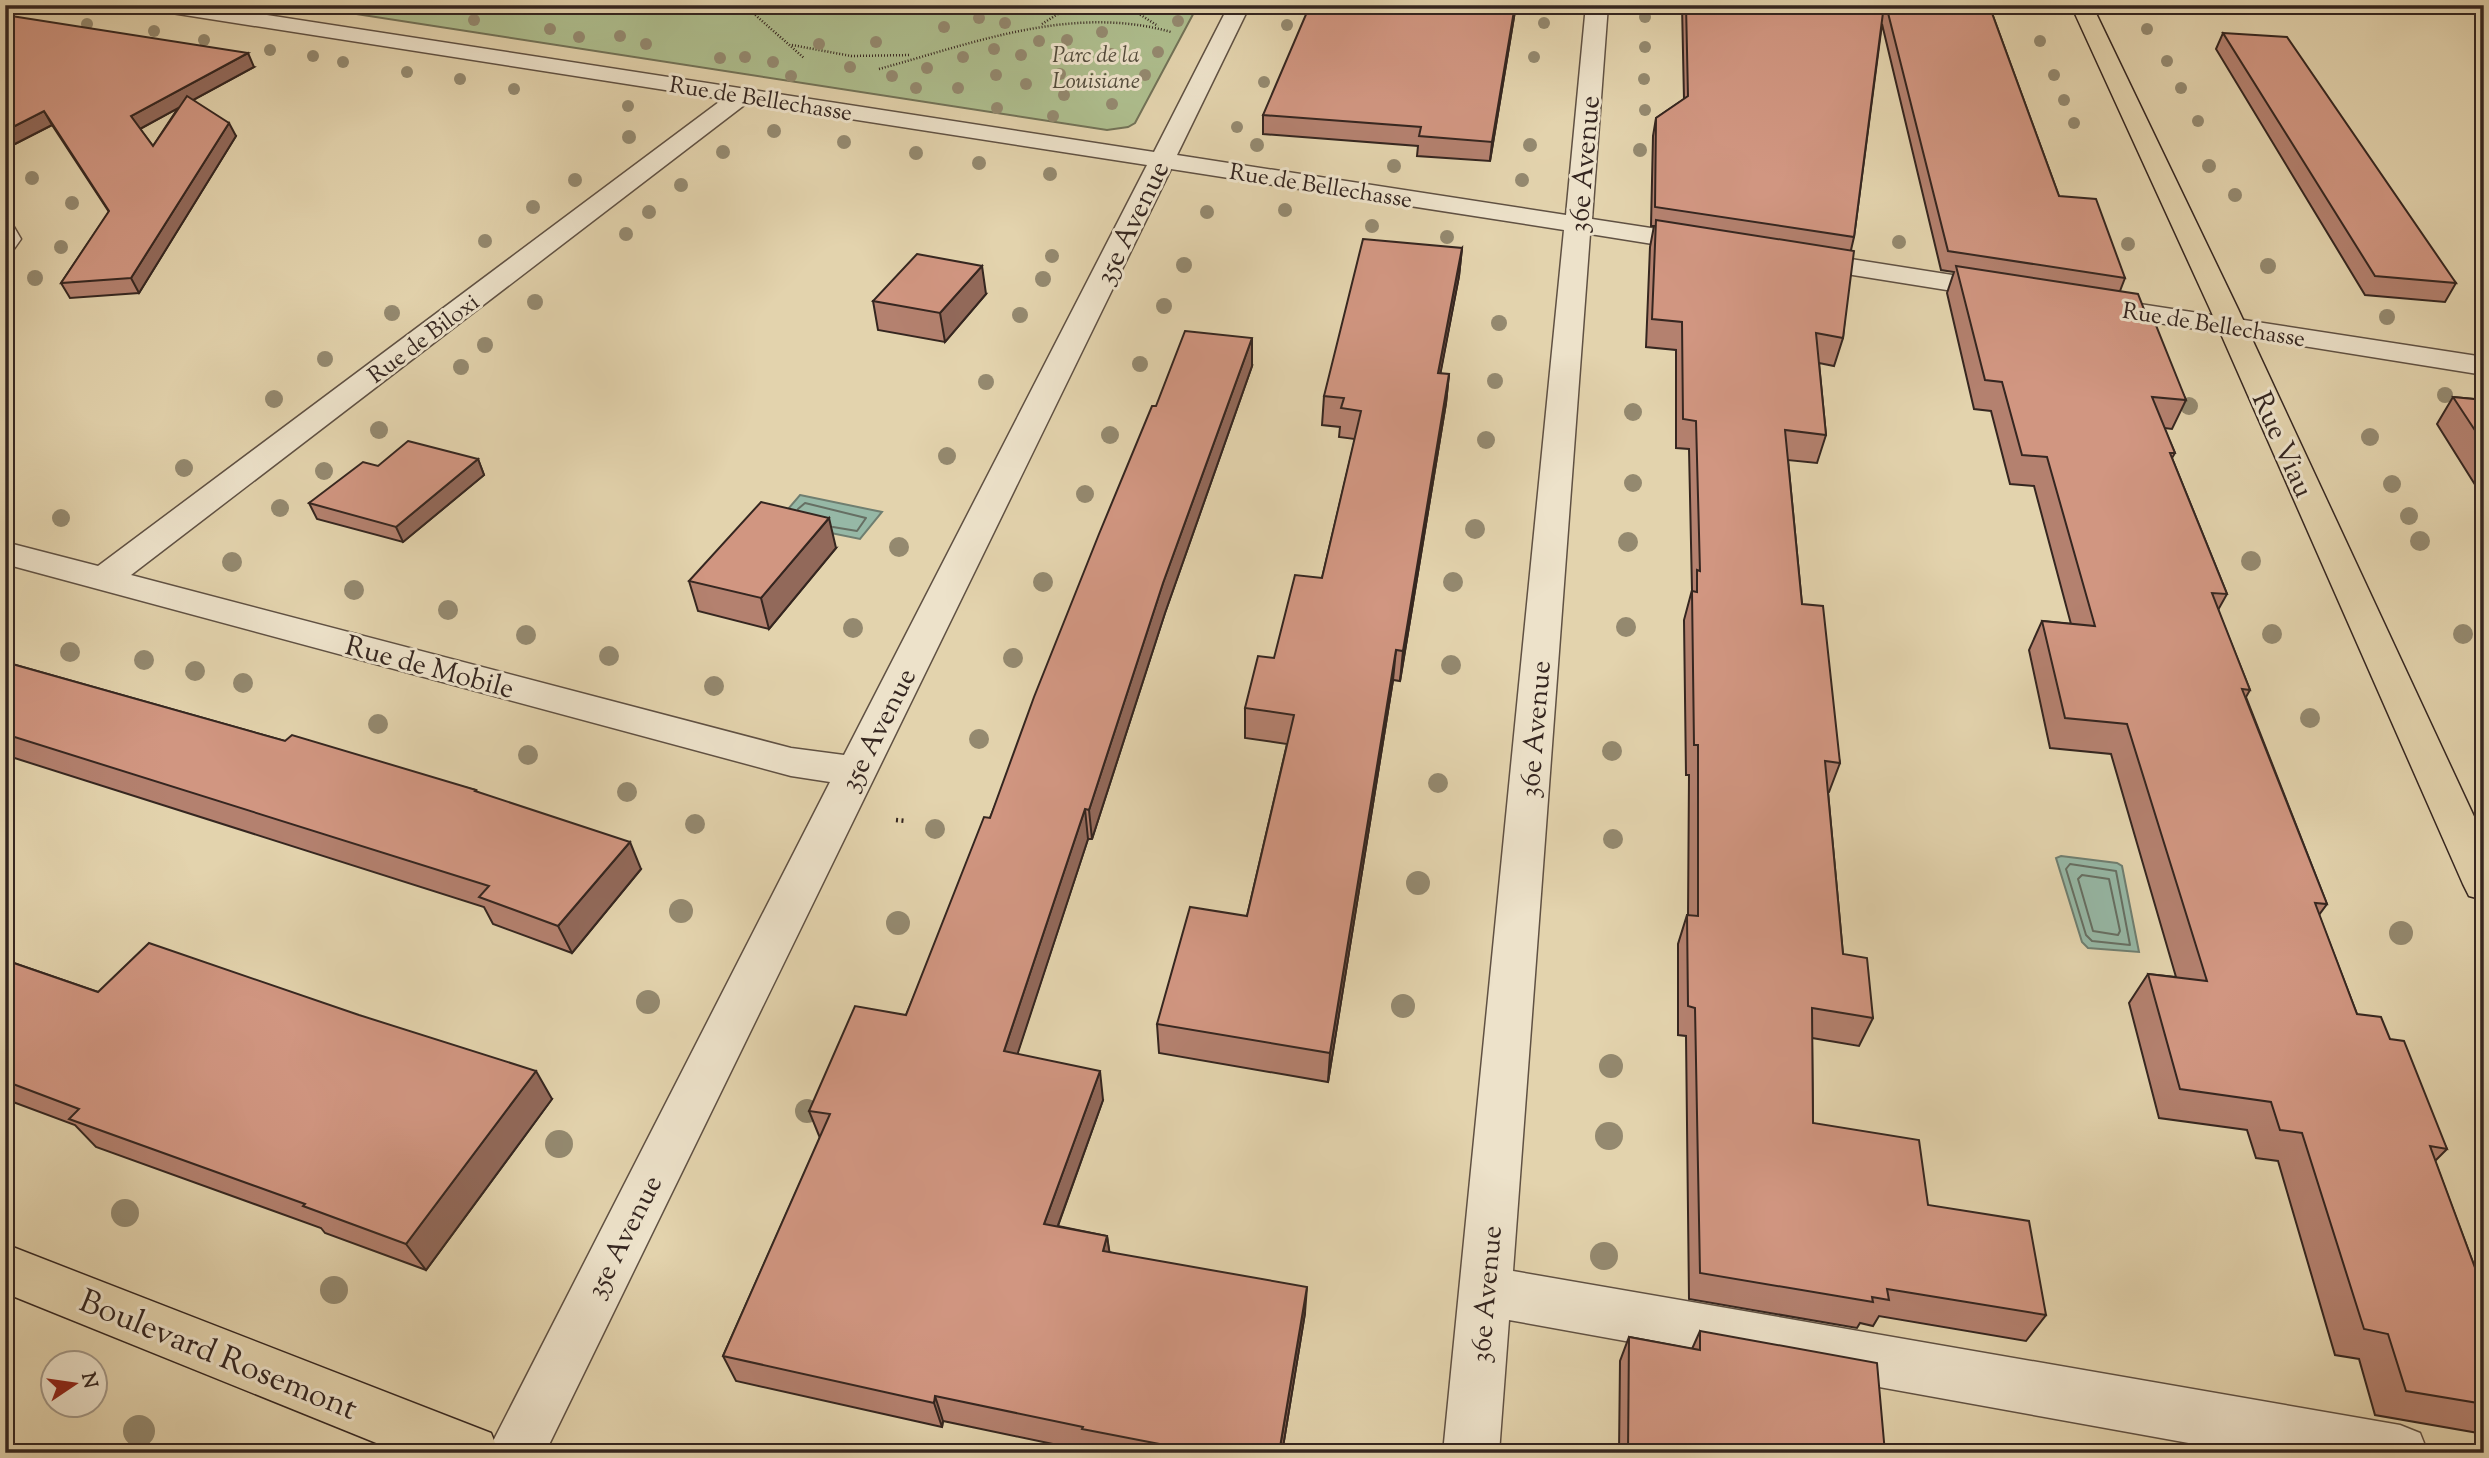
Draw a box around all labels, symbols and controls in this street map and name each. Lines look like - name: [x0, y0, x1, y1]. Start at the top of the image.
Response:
- park label: Parc de la Louisiane: [1052, 40, 1140, 99]
- street label: Rue de Bellechasse: [667, 70, 854, 131]
- street label: 36e Avenue: [1560, 94, 1612, 235]
- street label: 35e Avenue: [1086, 155, 1181, 292]
- street label: Rue de Bellechasse: [1227, 157, 1414, 218]
- street label: Rue de Biloxi: [362, 287, 487, 393]
- street label: Rue de Bellechasse: [2120, 296, 2307, 357]
- street label: Rue Viau: [2240, 386, 2322, 505]
- street label: Rue de Mobile: [340, 627, 518, 711]
- street label: 36e Avenue: [1511, 659, 1563, 800]
- street label: 35e Avenue: [832, 662, 928, 799]
- street label: 35e Avenue: [578, 1169, 674, 1306]
- street label: 36e Avenue: [1462, 1224, 1514, 1365]
- street label: Boulevard Rosemont: [71, 1279, 364, 1434]
- north arrow: [38, 1350, 108, 1420]
- text: N: [73, 1370, 103, 1391]

